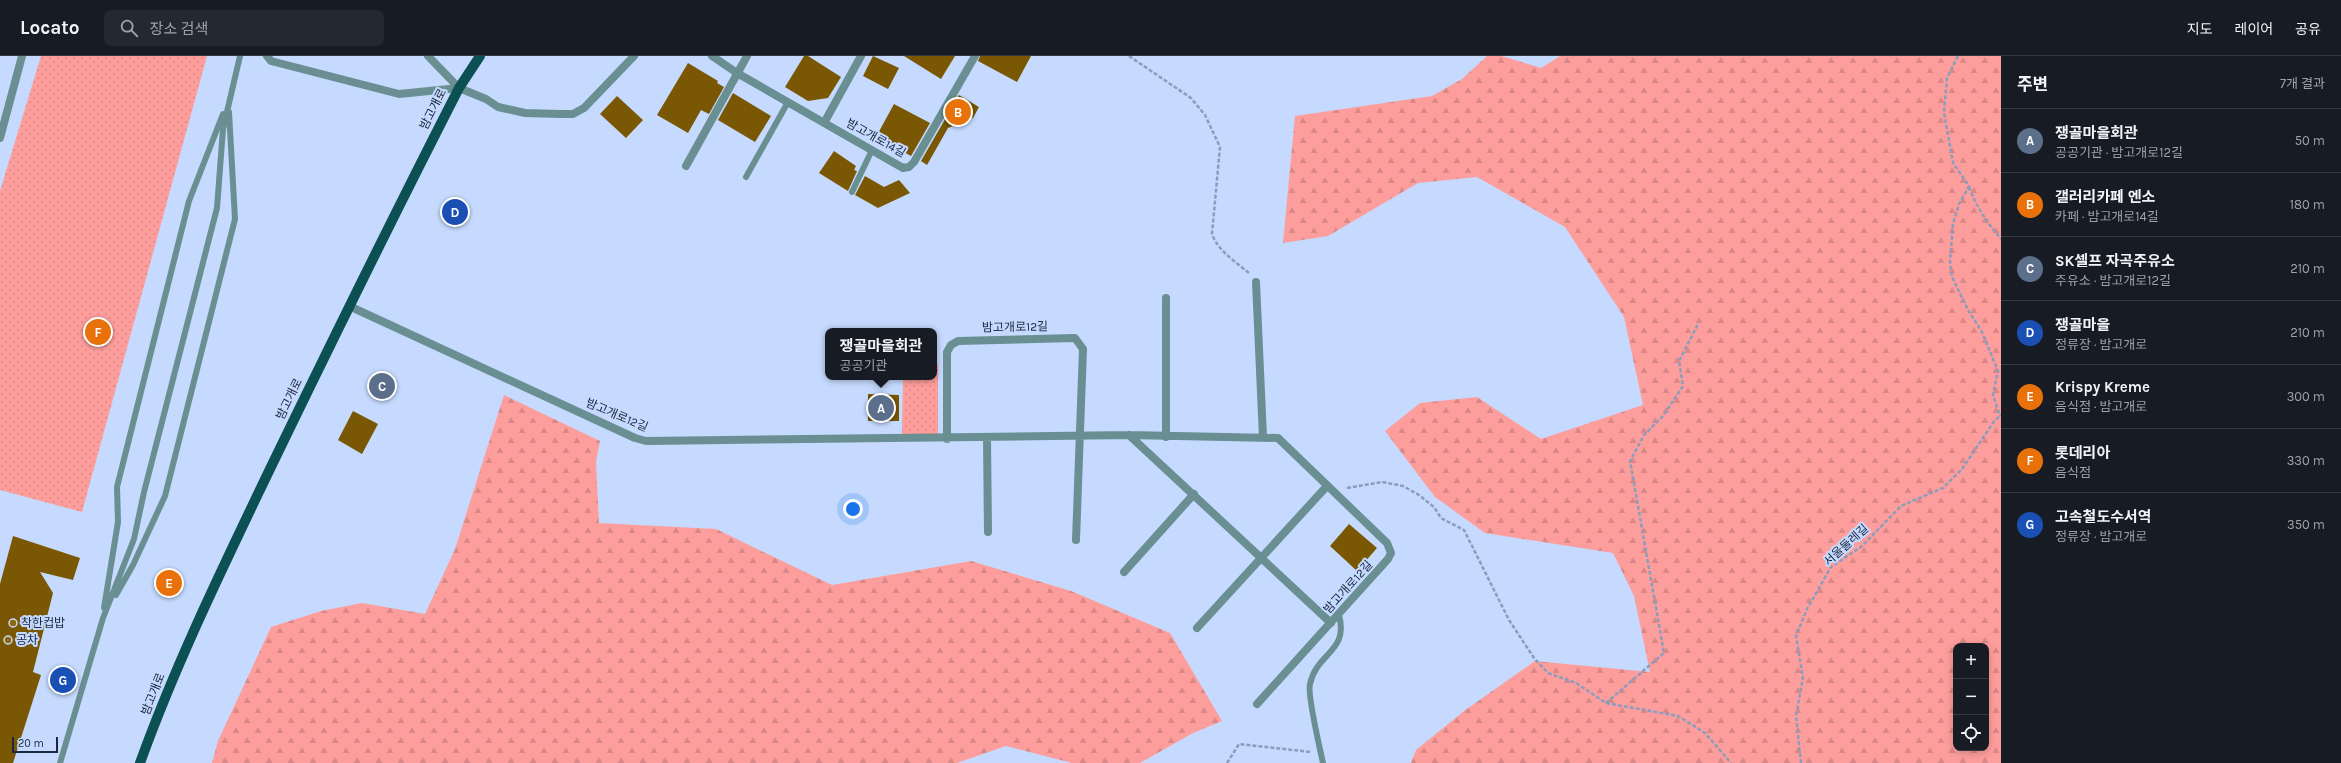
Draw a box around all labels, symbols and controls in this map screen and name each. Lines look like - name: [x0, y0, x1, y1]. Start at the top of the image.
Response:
- search box: [104, 10, 384, 46]
- text: Locato: [20, 17, 80, 39]
- icon: search: [118, 17, 140, 39]
- text: 장소 검색: [150, 20, 208, 38]
- text: 지도: [2187, 21, 2213, 38]
- text: 레이어: [2235, 21, 2273, 38]
- text: 공유: [2295, 21, 2321, 38]
- text: 주변: [2017, 74, 2048, 94]
- text: 7개 결과: [2280, 76, 2325, 91]
- street label: 밤고개로: [417, 86, 449, 132]
- pin: B: [945, 97, 971, 127]
- street label: 밤고개로14길: [844, 116, 908, 160]
- text: 쟁골마을회관: [2055, 124, 2138, 142]
- text: A: [2026, 133, 2034, 148]
- text: 50 m: [2295, 133, 2325, 148]
- text: 공공기관 · 밤고개로12길: [2055, 145, 2183, 160]
- text: 갤러리카페 엔소: [2055, 188, 2155, 206]
- pin: D: [442, 197, 468, 227]
- text: B: [2026, 197, 2034, 212]
- text: 180 m: [2290, 197, 2325, 212]
- text: 카페 · 밤고개로14길: [2055, 209, 2159, 224]
- text: SK셀프 자곡주유소: [2055, 252, 2175, 270]
- text: C: [2026, 261, 2034, 276]
- text: 210 m: [2290, 261, 2325, 276]
- text: 주유소 · 밤고개로12길: [2055, 273, 2171, 288]
- text: 쟁골마을: [2055, 316, 2110, 334]
- pin: F: [85, 317, 111, 347]
- street label: 밤고개로12길: [982, 319, 1048, 335]
- text: D: [2026, 325, 2034, 340]
- text: 210 m: [2290, 325, 2325, 340]
- popup: [825, 328, 937, 380]
- text: 쟁골마을회관: [840, 337, 922, 355]
- text: 정류장 · 밤고개로: [2055, 337, 2147, 352]
- text: 공공기관: [840, 358, 887, 373]
- pin: C: [369, 371, 395, 401]
- street label: 밤고개로: [273, 376, 305, 422]
- text: Krispy Kreme: [2055, 378, 2150, 396]
- text: E: [2026, 389, 2034, 404]
- text: 300 m: [2287, 389, 2325, 404]
- pin: A: [868, 393, 894, 423]
- street label: 밤고개로12길: [584, 396, 650, 434]
- text: 음식점 · 밤고개로: [2055, 399, 2147, 414]
- text: 롯데리아: [2055, 444, 2110, 462]
- text: F: [2026, 453, 2034, 468]
- text: 330 m: [2287, 453, 2325, 468]
- text: 음식점: [2055, 465, 2091, 480]
- your location: [843, 499, 863, 519]
- text: 고속철도수서역: [2055, 508, 2152, 526]
- text: G: [2026, 517, 2034, 532]
- text: 350 m: [2287, 517, 2325, 532]
- street label: 서울둘레길: [1821, 521, 1871, 569]
- text: 정류장 · 밤고개로: [2055, 529, 2147, 544]
- street label: 밤고개로12길: [1321, 558, 1375, 616]
- pin: E: [156, 568, 182, 598]
- place label: 착한컵밥: [21, 616, 65, 630]
- marker: 착한컵밥: [8, 618, 18, 628]
- place label: 공차: [16, 633, 38, 647]
- marker: 공차: [3, 635, 13, 645]
- map controls: [1953, 643, 1989, 751]
- button: +: [1953, 643, 1989, 679]
- pin: G: [50, 665, 76, 695]
- street label: 밤고개로: [138, 671, 168, 717]
- button: −: [1953, 679, 1989, 715]
- button: locate: [1953, 715, 1989, 751]
- scale bar: [12, 735, 58, 754]
- text: 20 m: [18, 737, 44, 750]

